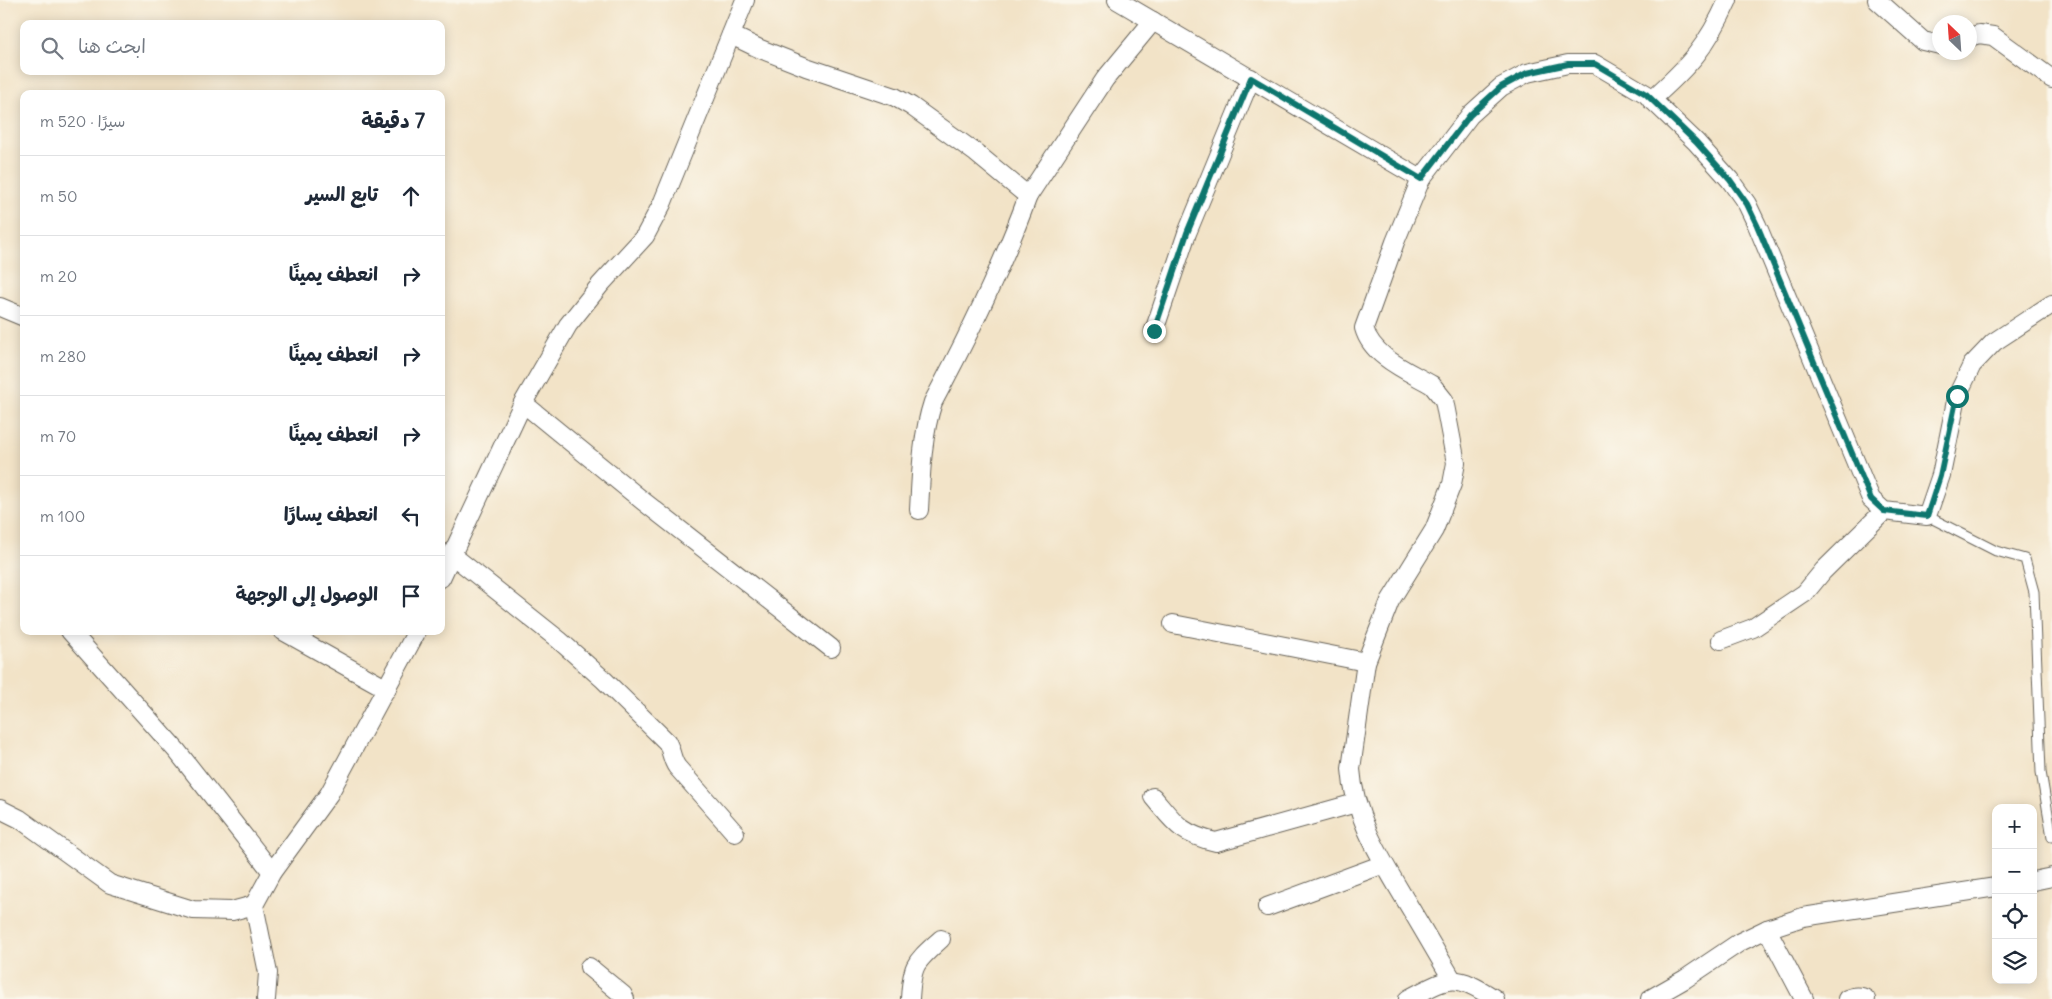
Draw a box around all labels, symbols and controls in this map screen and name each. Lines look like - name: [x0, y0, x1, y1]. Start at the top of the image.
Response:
- north arrow: [1932, 15, 1977, 60]
- search box: [20, 20, 445, 75]
- icon: search: [38, 34, 66, 62]
- text: ابحث هنا: [78, 34, 146, 58]
- text: 7 دقيقة: [361, 107, 425, 134]
- text: سيرًا · 520 m: [40, 111, 125, 131]
- text: تابع السير: [306, 182, 378, 206]
- icon: ahead: [397, 182, 425, 210]
- text: 50 m: [40, 186, 78, 206]
- text: انعطف يمينًا: [289, 262, 378, 286]
- icon: right: [397, 262, 425, 290]
- text: 20 m: [40, 266, 77, 286]
- route end: [1143, 320, 1166, 343]
- text: انعطف يمينًا: [289, 342, 378, 366]
- icon: right: [397, 342, 425, 370]
- text: 280 m: [40, 346, 86, 366]
- route start: [1946, 385, 1969, 408]
- text: انعطف يمينًا: [289, 422, 378, 446]
- icon: right: [397, 422, 425, 450]
- text: 70 m: [40, 426, 76, 446]
- text: انعطف يسارًا: [284, 502, 378, 526]
- icon: left: [397, 502, 425, 530]
- text: 100 m: [40, 506, 85, 526]
- text: الوصول إلى الوجهة: [235, 582, 378, 606]
- icon: arrive: [397, 582, 425, 610]
- map controls: [1992, 804, 2037, 984]
- button: +: [1992, 804, 2037, 849]
- button: −: [1992, 849, 2037, 894]
- button: locate: [1992, 894, 2037, 939]
- button: layers: [1992, 939, 2037, 984]

